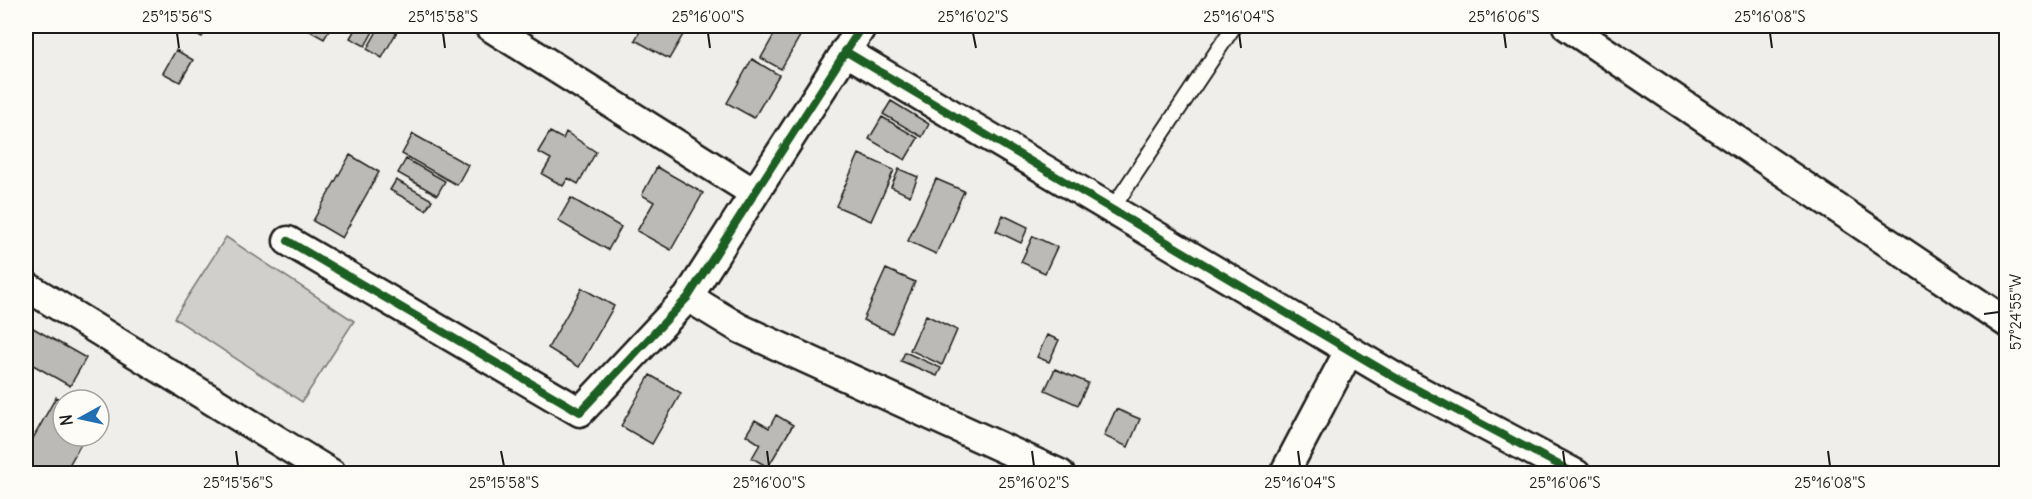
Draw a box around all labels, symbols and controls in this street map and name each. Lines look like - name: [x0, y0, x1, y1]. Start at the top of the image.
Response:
- text: 25°15'56"S: [142, 7, 212, 26]
- text: 25°15'58"S: [408, 7, 478, 26]
- text: 25°16'00"S: [672, 7, 744, 26]
- text: 25°16'02"S: [938, 7, 1008, 26]
- text: 25°16'04"S: [1203, 7, 1275, 26]
- text: 25°16'06"S: [1468, 7, 1540, 26]
- text: 25°16'08"S: [1734, 7, 1806, 26]
- text: 57°24'55"W: [2006, 273, 2025, 350]
- north arrow: [51, 388, 111, 448]
- text: N: [55, 413, 77, 427]
- text: 25°15'56"S: [203, 473, 273, 492]
- text: 25°15'58"S: [469, 473, 539, 492]
- text: 25°16'00"S: [733, 473, 805, 492]
- text: 25°16'02"S: [999, 473, 1069, 492]
- text: 25°16'04"S: [1264, 473, 1336, 492]
- text: 25°16'06"S: [1529, 473, 1601, 492]
- text: 25°16'08"S: [1794, 473, 1866, 492]

